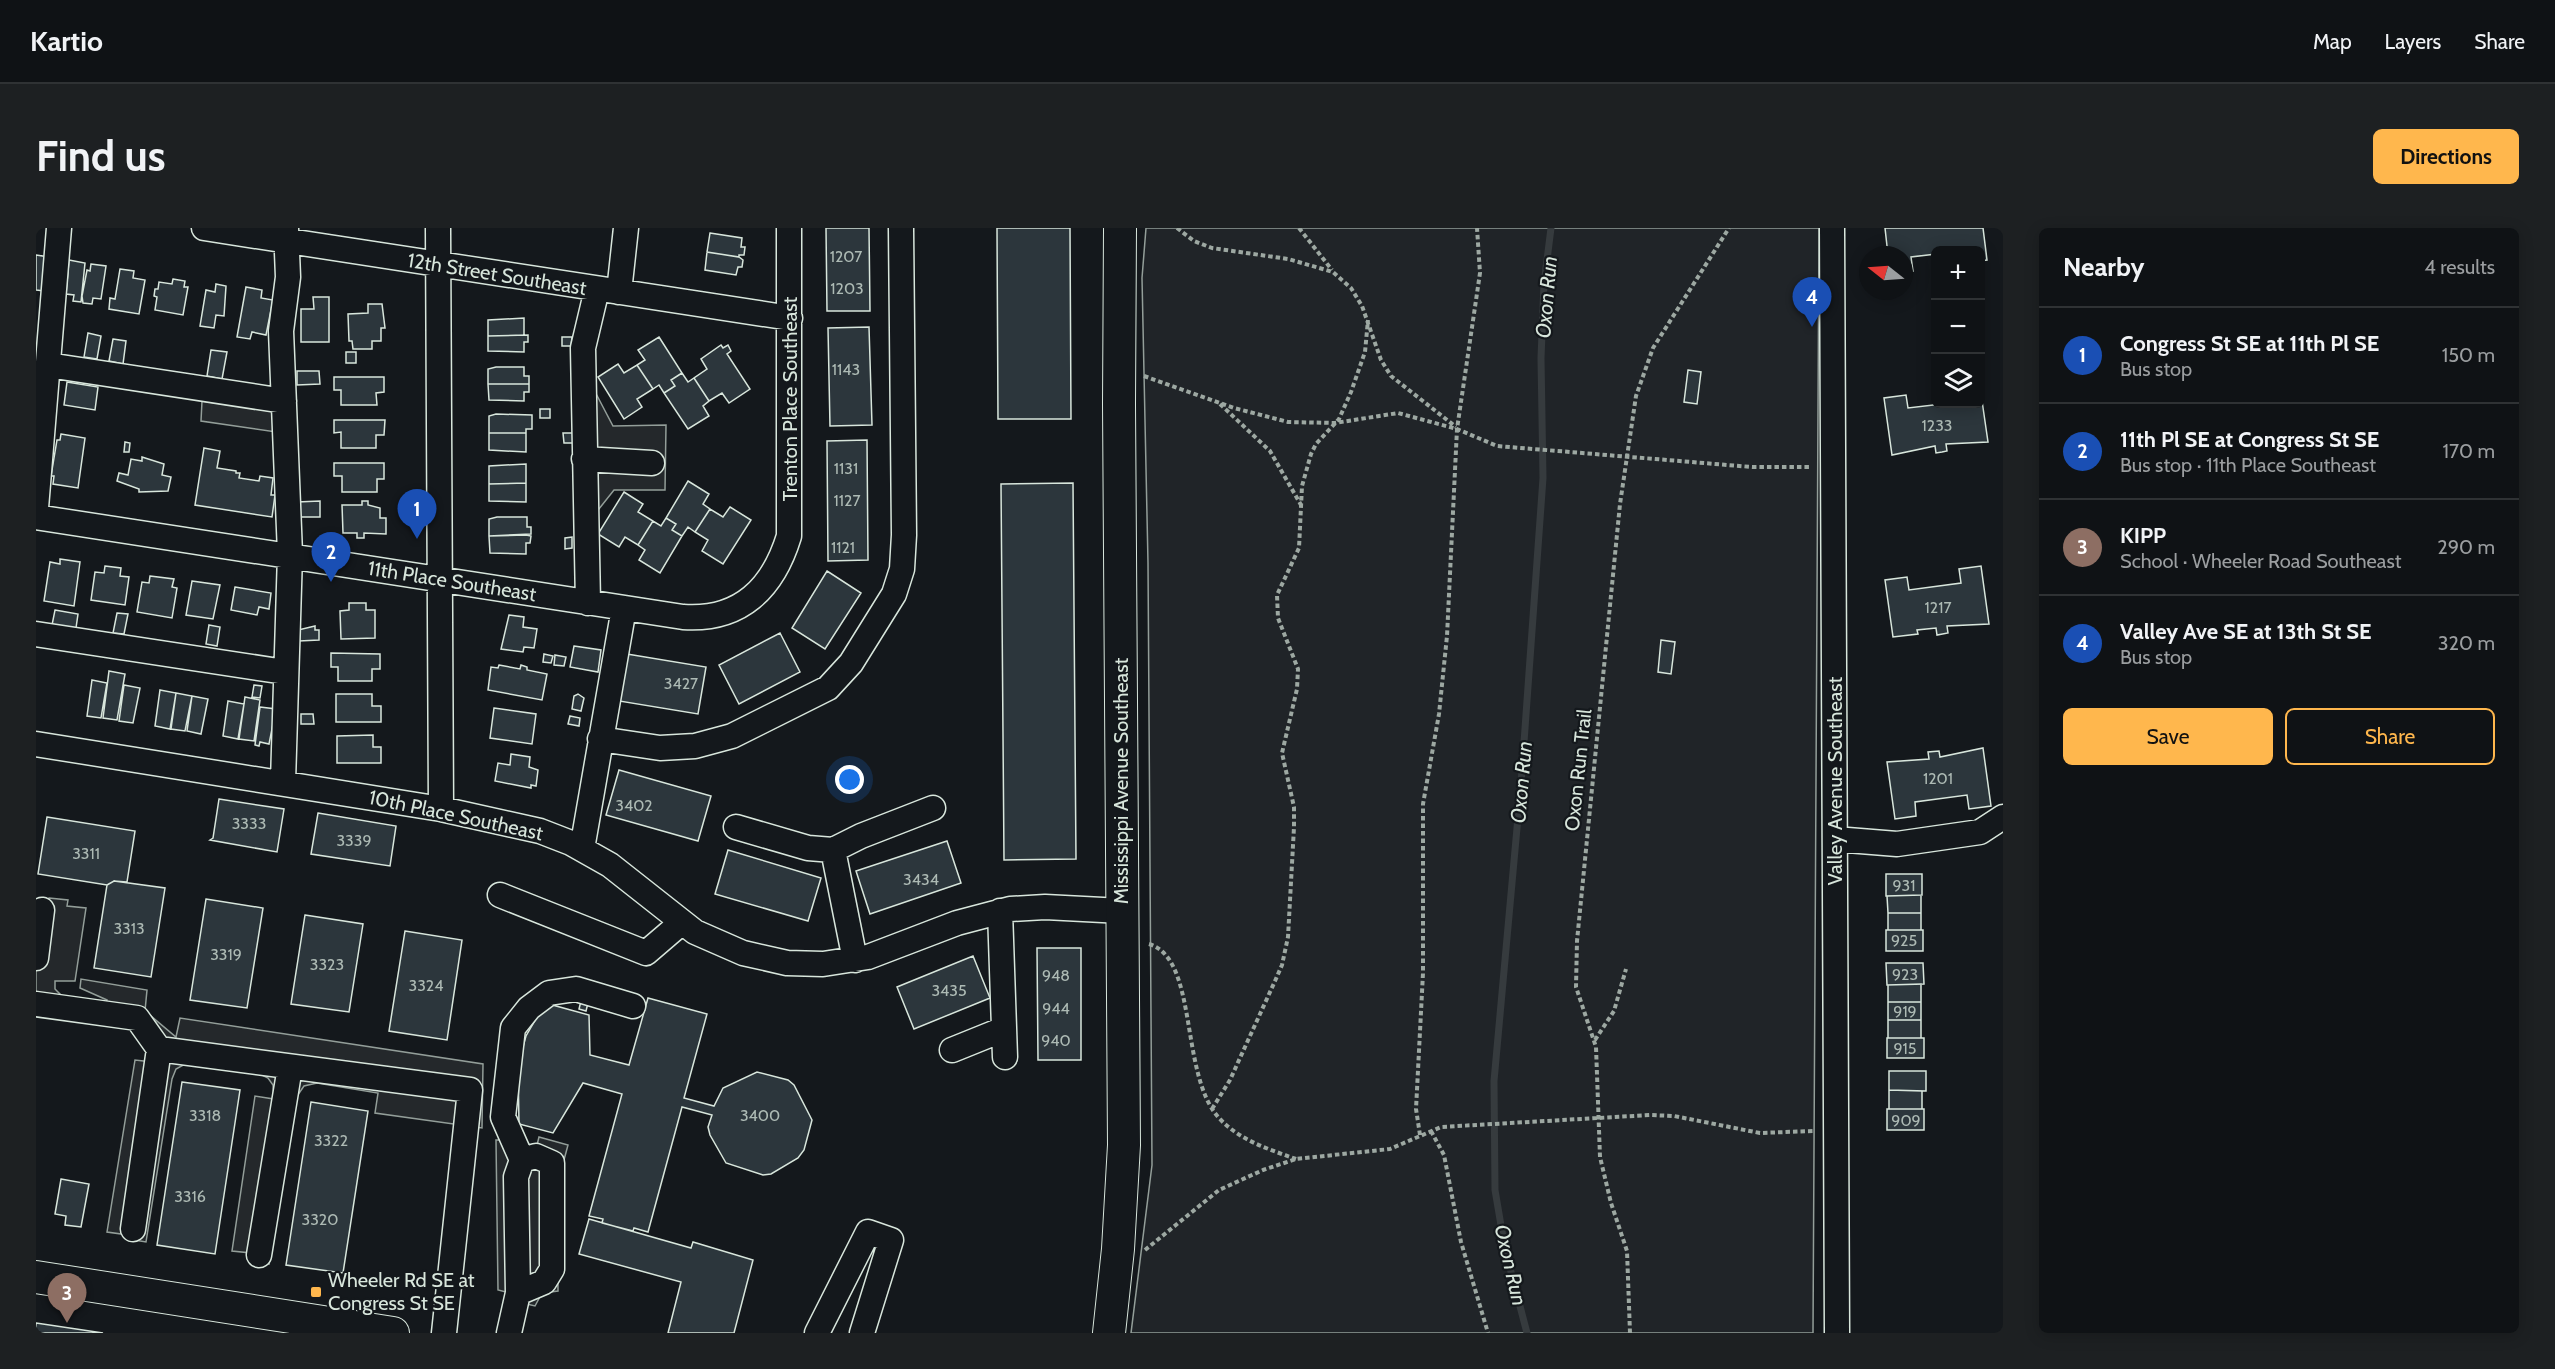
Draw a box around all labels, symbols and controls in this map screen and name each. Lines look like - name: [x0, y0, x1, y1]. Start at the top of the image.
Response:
- text: Kartio: [30, 24, 103, 58]
- text: Map: [2313, 29, 2352, 54]
- text: Layers: [2385, 29, 2441, 54]
- text: Share: [2474, 29, 2525, 54]
- button: Directions: [2373, 129, 2519, 184]
- text: Find us: [36, 130, 165, 182]
- north arrow: [1859, 246, 1913, 300]
- map controls: [1931, 246, 1985, 408]
- button: +: [1931, 246, 1985, 300]
- house number: 1207: [830, 247, 862, 266]
- street label: 12th Street Southeast: [406, 248, 588, 300]
- text: Nearby: [2063, 251, 2144, 283]
- water label: Oxon Run: [1530, 255, 1562, 339]
- text: 4 results: [2424, 255, 2495, 279]
- pin: 4: [1792, 278, 1832, 327]
- house number: 1203: [830, 279, 864, 298]
- street label: Trenton Place Southeast: [778, 296, 802, 501]
- button: −: [1931, 300, 1985, 354]
- text: Congress St SE at 11th Pl SE: [2120, 330, 2379, 357]
- text: 1: [2079, 343, 2086, 367]
- text: 150 m: [2442, 343, 2495, 367]
- button: layers: [1931, 354, 1985, 408]
- text: Bus stop: [2120, 357, 2192, 381]
- house number: 1143: [832, 360, 860, 379]
- house number: 1233: [1922, 416, 1952, 435]
- text: 11th Pl SE at Congress St SE: [2120, 426, 2379, 453]
- text: 2: [2077, 439, 2088, 463]
- text: 170 m: [2443, 439, 2495, 463]
- text: Bus stop · 11th Place Southeast: [2120, 453, 2376, 477]
- house number: 1131: [834, 459, 858, 478]
- pin: 1: [398, 490, 436, 539]
- house number: 1127: [834, 491, 860, 510]
- text: KIPP: [2120, 522, 2166, 549]
- pin: 2: [312, 532, 350, 582]
- text: 3: [2077, 535, 2088, 559]
- text: 290 m: [2437, 535, 2495, 559]
- house number: 1121: [831, 538, 855, 557]
- text: School · Wheeler Road Southeast: [2120, 549, 2401, 573]
- street label: 11th Place Southeast: [366, 556, 538, 606]
- house number: 1217: [1925, 598, 1951, 617]
- text: Valley Ave SE at 13th St SE: [2120, 618, 2371, 645]
- text: 4: [2076, 631, 2089, 655]
- text: 320 m: [2438, 631, 2495, 655]
- text: Bus stop: [2120, 645, 2192, 669]
- street label: Mississippi Avenue Southeast: [1109, 658, 1133, 904]
- house number: 3427: [664, 674, 698, 693]
- street label: Valley Avenue Southeast: [1823, 676, 1847, 885]
- street label: Oxon Run Trail: [1560, 708, 1596, 832]
- button: Save: [2063, 708, 2273, 765]
- button: Share: [2285, 708, 2495, 765]
- water label: Oxon Run: [1505, 740, 1537, 824]
- your location: [835, 765, 864, 794]
- house number: 1201: [1923, 769, 1953, 788]
- street label: 10th Place Southeast: [367, 785, 546, 845]
- house number: 3402: [615, 796, 653, 815]
- house number: 3333: [232, 814, 266, 833]
- house number: 3339: [336, 831, 372, 850]
- house number: 3311: [72, 844, 100, 863]
- house number: 3434: [903, 870, 939, 889]
- house number: 931: [1893, 876, 1915, 895]
- house number: 3313: [113, 919, 145, 938]
- house number: 925: [1891, 931, 1917, 950]
- house number: 3319: [210, 945, 242, 964]
- house number: 3323: [310, 955, 344, 974]
- house number: 923: [1892, 965, 1918, 984]
- house number: 948: [1042, 966, 1070, 985]
- house number: 3324: [409, 976, 443, 995]
- house number: 3435: [931, 981, 967, 1000]
- house number: 944: [1042, 999, 1070, 1018]
- house number: 919: [1893, 1002, 1917, 1021]
- house number: 940: [1041, 1031, 1071, 1050]
- house number: 915: [1894, 1039, 1916, 1058]
- house number: 3318: [189, 1106, 221, 1125]
- house number: 3400: [740, 1106, 780, 1125]
- house number: 909: [1891, 1111, 1921, 1130]
- house number: 3322: [314, 1131, 348, 1150]
- house number: 3316: [174, 1187, 206, 1206]
- house number: 3320: [302, 1210, 338, 1229]
- water label: Oxon Run: [1490, 1222, 1532, 1308]
- place label: Wheeler Rd SE at Congress St SE: [328, 1268, 475, 1315]
- pin: 3: [48, 1274, 87, 1323]
- marker: Wheeler Rd SE at Congress St SE: [309, 1285, 323, 1299]

